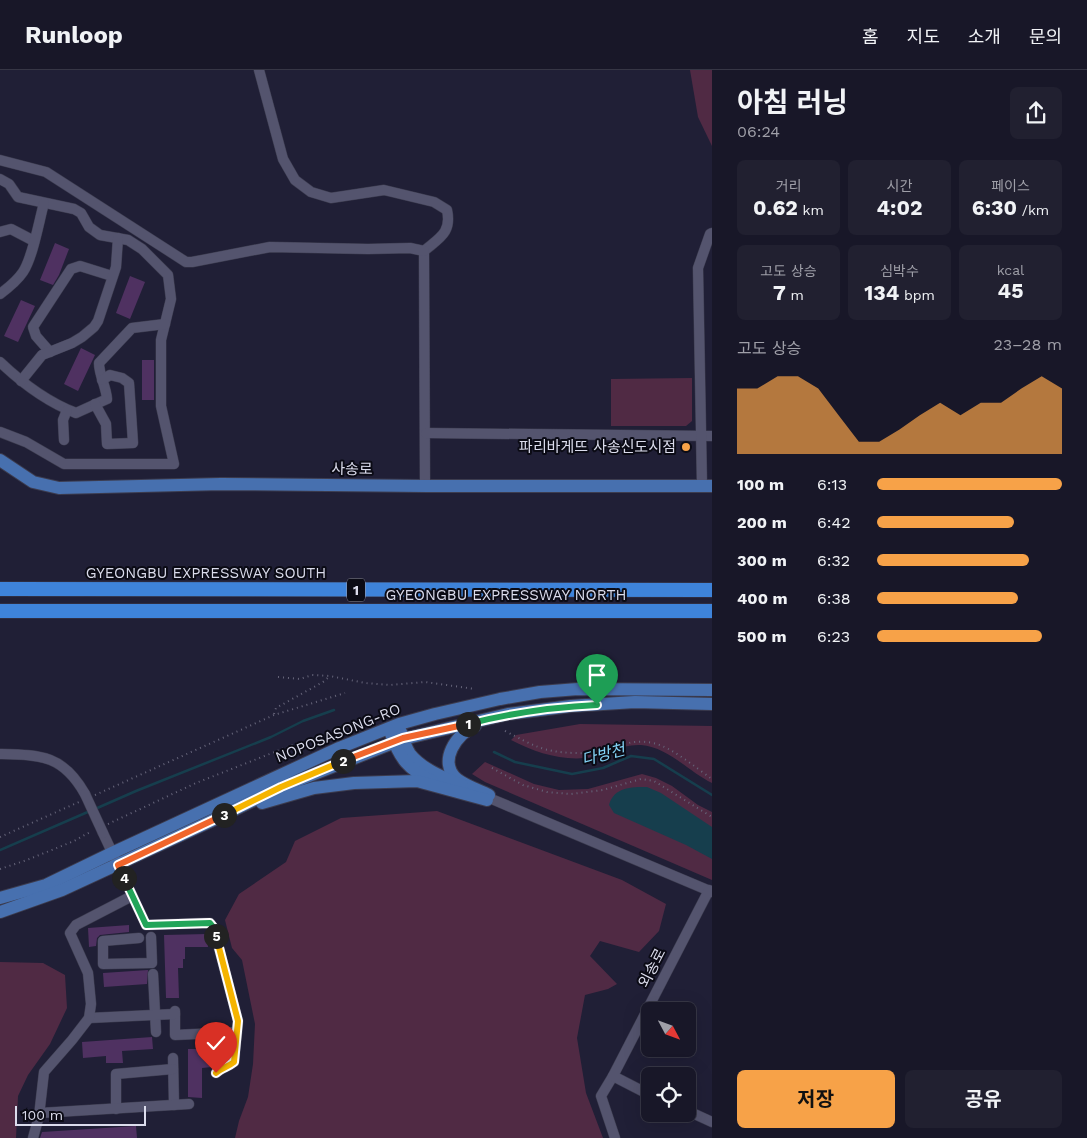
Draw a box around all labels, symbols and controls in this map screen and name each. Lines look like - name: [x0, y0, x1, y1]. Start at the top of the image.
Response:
- text: Runloop: [25, 21, 123, 49]
- text: 홈: [862, 26, 879, 47]
- text: 지도: [907, 26, 940, 47]
- text: 소개: [968, 26, 1001, 47]
- text: 문의: [1029, 26, 1062, 47]
- text: 아침 러닝: [737, 86, 848, 119]
- button: share: [1010, 87, 1062, 139]
- text: 06:24: [737, 122, 780, 141]
- text: 거리: [776, 178, 801, 194]
- text: 시간: [887, 178, 912, 194]
- text: 페이스: [991, 178, 1030, 194]
- text: 0.62: [753, 195, 798, 220]
- text: 4:02: [877, 195, 922, 220]
- text: 6:30: [972, 195, 1017, 220]
- text: km: [798, 202, 824, 218]
- text: /km: [1017, 202, 1049, 218]
- text: kcal: [997, 262, 1024, 278]
- text: 고도 상승: [760, 263, 817, 279]
- text: 심박수: [880, 263, 919, 279]
- text: 45: [998, 278, 1023, 303]
- text: 7: [773, 280, 786, 305]
- text: 134: [864, 280, 899, 305]
- text: m: [786, 287, 804, 303]
- text: bpm: [899, 287, 935, 303]
- text: 23–28 m: [993, 335, 1062, 354]
- text: 고도 상승: [737, 339, 801, 358]
- place label: 파리바게뜨 사송신도시점: [519, 438, 676, 456]
- marker: 파리바게뜨 사송신도시점: [680, 441, 692, 453]
- street label: 사송로: [331, 460, 373, 478]
- text: 100 m: [737, 475, 784, 494]
- text: 6:13: [817, 475, 847, 494]
- text: 200 m: [737, 513, 787, 532]
- text: 6:42: [817, 513, 851, 532]
- text: 300 m: [737, 551, 787, 570]
- text: 6:32: [817, 551, 850, 570]
- street label: GYEONGBU EXPRESSWAY SOUTH: [86, 564, 326, 582]
- road number: 1: [347, 578, 365, 602]
- street label: GYEONGBU EXPRESSWAY NORTH: [385, 586, 627, 604]
- text: 400 m: [737, 589, 788, 608]
- text: 6:38: [817, 589, 851, 608]
- text: 500 m: [737, 627, 787, 646]
- text: 6:23: [817, 627, 850, 646]
- pin: [576, 654, 618, 705]
- icon: arrive: [583, 661, 611, 689]
- street label: NOPOSASONG-RO: [273, 700, 403, 766]
- pin: 1: [456, 712, 480, 736]
- text: 1: [465, 716, 472, 732]
- water label: 다방천: [579, 739, 629, 769]
- pin: 2: [330, 748, 356, 774]
- text: 2: [339, 753, 348, 769]
- pin: 3: [212, 802, 236, 828]
- text: 3: [220, 807, 229, 823]
- pin: 4: [112, 866, 136, 890]
- text: 4: [120, 870, 129, 886]
- pin: 5: [204, 924, 228, 948]
- text: 5: [212, 928, 221, 944]
- street label: 외송로: [635, 945, 669, 991]
- north arrow: [641, 1002, 696, 1058]
- map controls: [641, 1002, 696, 1122]
- pin: [195, 1022, 237, 1073]
- icon: check: [202, 1029, 230, 1057]
- button: locate: [641, 1067, 696, 1122]
- button: 저장: [737, 1070, 895, 1128]
- button: 공유: [905, 1070, 1062, 1128]
- scale bar: [15, 1103, 146, 1126]
- text: 100 m: [22, 1107, 63, 1123]

